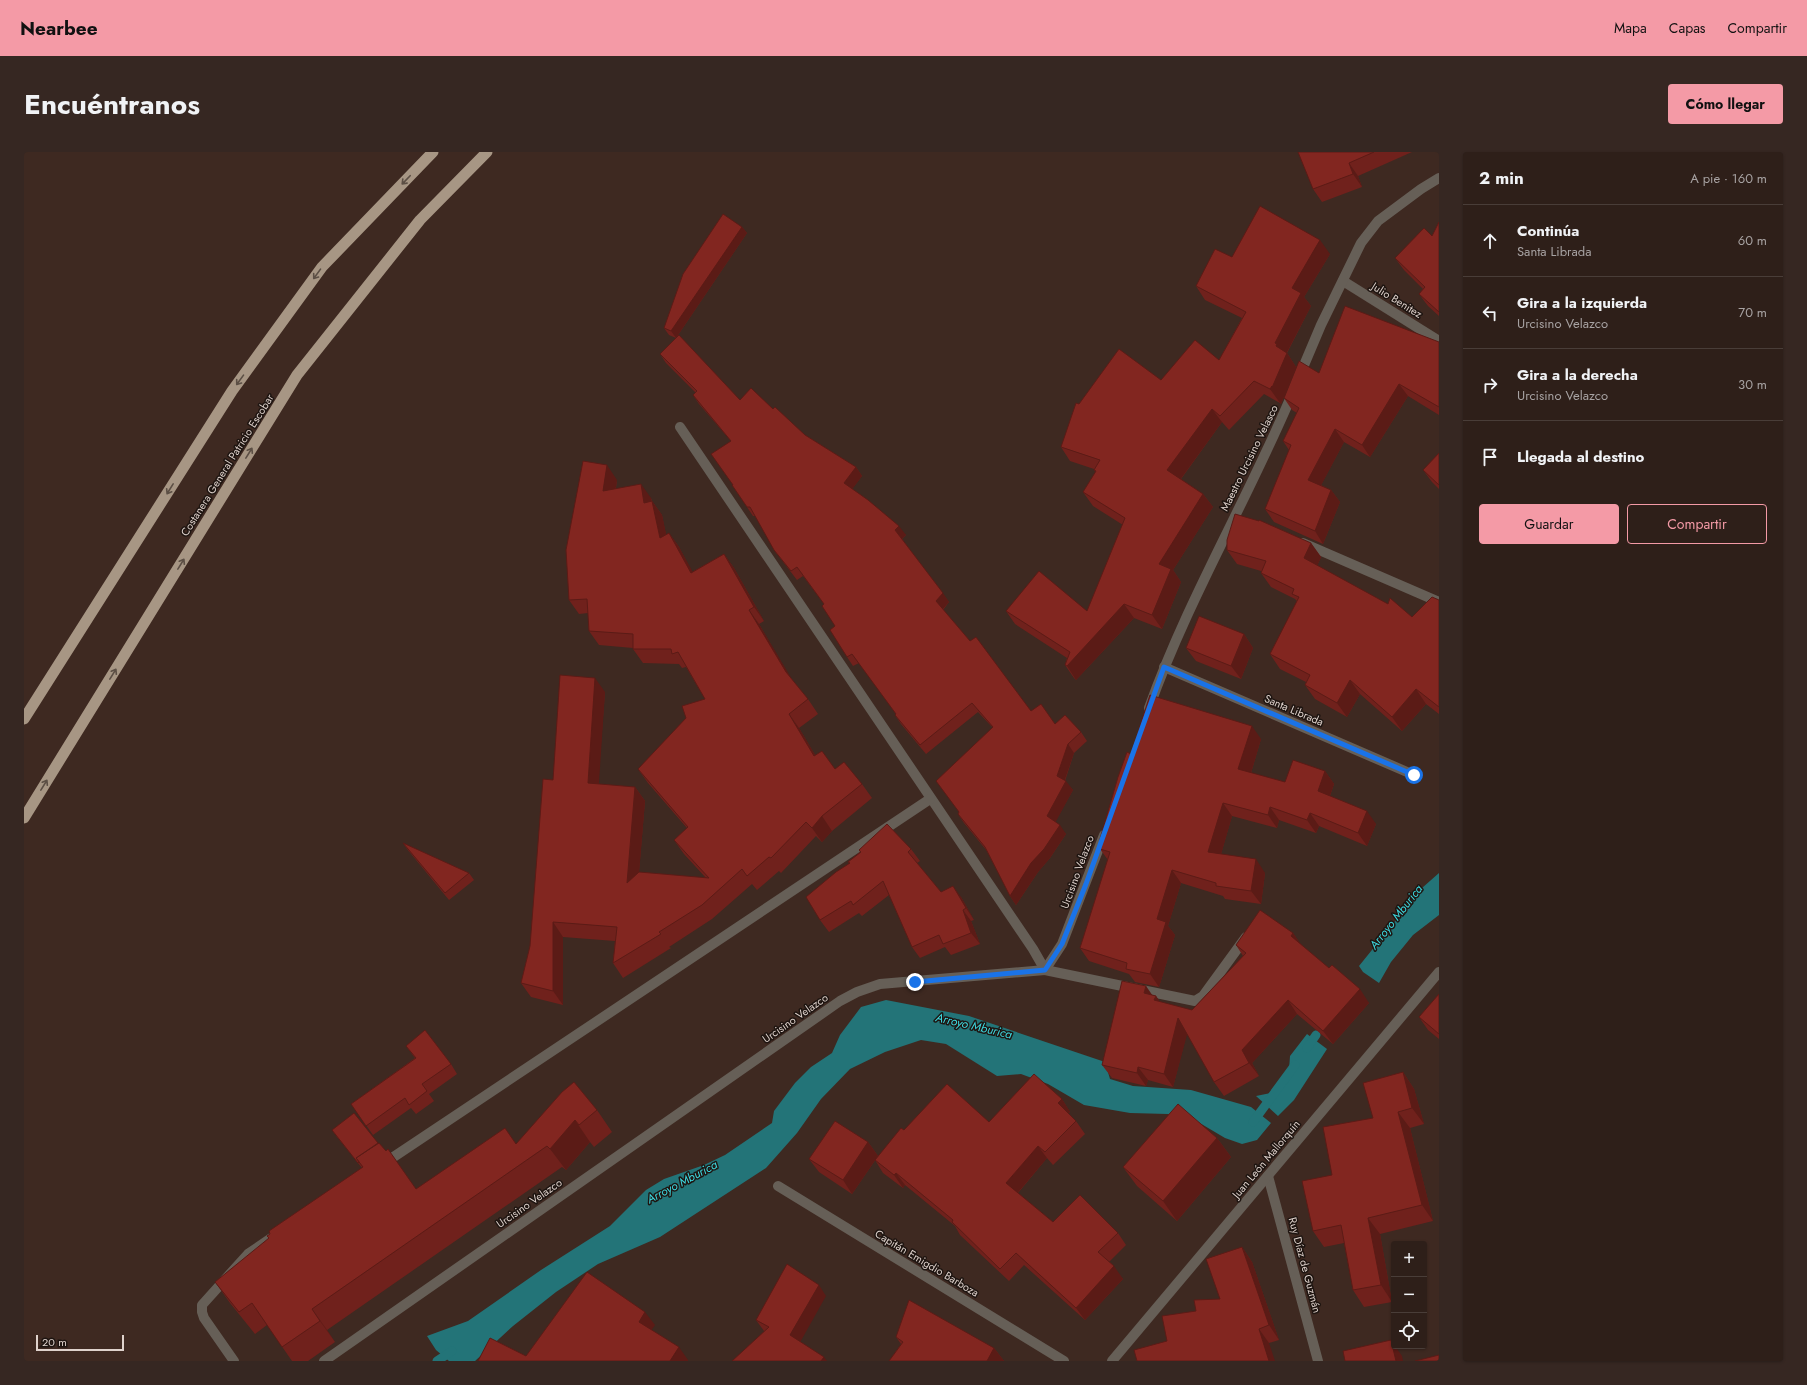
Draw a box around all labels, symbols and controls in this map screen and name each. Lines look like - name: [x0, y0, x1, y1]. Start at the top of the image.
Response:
- text: Nearbee: [20, 15, 98, 42]
- text: Mapa: [1614, 18, 1647, 38]
- text: Capas: [1669, 18, 1706, 38]
- text: Compartir: [1728, 18, 1787, 38]
- text: Encuéntranos: [24, 84, 200, 125]
- button: Cómo llegar: [1668, 84, 1783, 124]
- text: 2 min: [1479, 166, 1524, 190]
- text: A pie · 160 m: [1690, 169, 1767, 188]
- one-way arrow: [401, 175, 411, 185]
- text: Continúa: [1517, 220, 1579, 242]
- icon: ahead: [1479, 230, 1501, 252]
- text: 60 m: [1738, 231, 1767, 250]
- text: Santa Librada: [1517, 242, 1592, 261]
- one-way arrow: [313, 269, 321, 280]
- street label: Julio Benitez: [1367, 277, 1425, 322]
- text: Gira a la izquierda: [1517, 292, 1647, 314]
- icon: left: [1479, 302, 1501, 324]
- text: 70 m: [1738, 303, 1767, 322]
- text: Urcisino Velazco: [1517, 314, 1608, 333]
- text: Gira a la derecha: [1517, 364, 1638, 386]
- one-way arrow: [236, 374, 244, 385]
- icon: right: [1479, 374, 1501, 396]
- text: 30 m: [1738, 375, 1767, 394]
- text: Urcisino Velazco: [1517, 386, 1608, 405]
- street label: Costanera General Patricio Escobar: [176, 391, 278, 539]
- street label: Maestro Urcisino Velasco: [1216, 402, 1282, 514]
- icon: arrive: [1479, 446, 1501, 468]
- text: Llegada al destino: [1517, 446, 1644, 468]
- one-way arrow: [246, 447, 254, 459]
- one-way arrow: [166, 483, 174, 494]
- button: Guardar: [1479, 504, 1619, 544]
- button: Compartir: [1627, 504, 1767, 544]
- one-way arrow: [178, 558, 186, 570]
- one-way arrow: [109, 669, 117, 680]
- street label: Santa Librada: [1262, 690, 1326, 730]
- route start: [1405, 766, 1423, 784]
- one-way arrow: [41, 779, 49, 791]
- street label: Urcisino Velazco: [1056, 833, 1098, 911]
- water label: Arroyo Mburica: [1364, 880, 1427, 954]
- route end: [906, 973, 924, 991]
- street label: Urcisino Velazco: [759, 989, 831, 1047]
- water label: Arroyo Mburica: [933, 1008, 1014, 1044]
- street label: Juan León Mallorquín: [1227, 1116, 1304, 1203]
- water label: Arroyo Mburica: [642, 1156, 721, 1209]
- street label: Urcisino Velazco: [493, 1174, 565, 1232]
- street label: Ruy Díaz de Guzmán: [1285, 1215, 1325, 1315]
- street label: Capitán Emigdio Barboza: [872, 1226, 982, 1300]
- map controls: [1391, 1241, 1427, 1349]
- button: +: [1391, 1241, 1427, 1277]
- button: −: [1391, 1277, 1427, 1313]
- button: locate: [1391, 1313, 1427, 1349]
- scale bar: [36, 1333, 124, 1352]
- text: 20 m: [42, 1334, 67, 1350]

